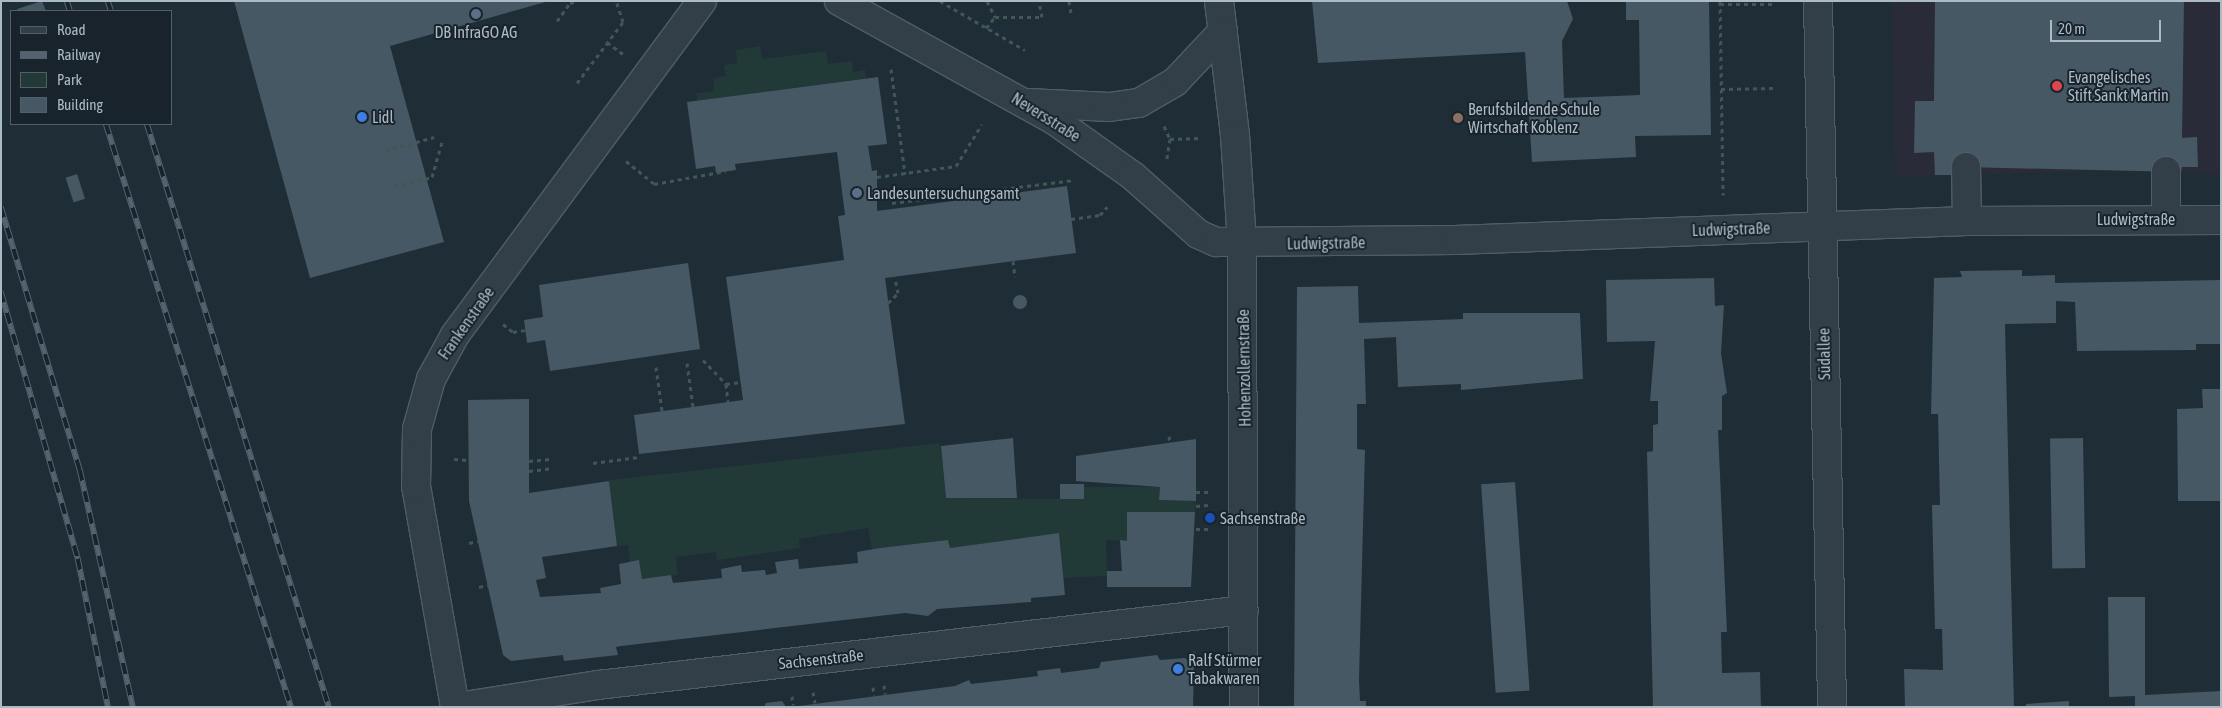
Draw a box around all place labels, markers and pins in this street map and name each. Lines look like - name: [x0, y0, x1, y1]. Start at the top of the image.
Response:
- marker: DB InfraGO AG: [470, 8, 482, 20]
- place label: DB InfraGO AG: [434, 22, 518, 42]
- place label: Evangelisches Stift Sankt Martin: [2068, 67, 2169, 105]
- marker: Evangelisches Stift Sankt Martin: [2050, 79, 2064, 93]
- place label: Berufsbildende Schule Wirtschaft Koblenz: [1468, 99, 1600, 137]
- place label: Lidl: [372, 107, 394, 127]
- marker: Lidl: [356, 111, 368, 123]
- marker: Berufsbildende Schule Wirtschaft Koblenz: [1452, 112, 1464, 124]
- place label: Landesuntersuchungsamt: [867, 183, 1019, 203]
- marker: Landesuntersuchungsamt: [851, 187, 863, 199]
- place label: Sachsenstraße: [1220, 508, 1305, 528]
- marker: Sachsenstraße: [1204, 512, 1216, 524]
- place label: Ralf Stürmer Tabakwaren: [1188, 650, 1262, 688]
- marker: Ralf Stürmer Tabakwaren: [1172, 663, 1184, 675]

